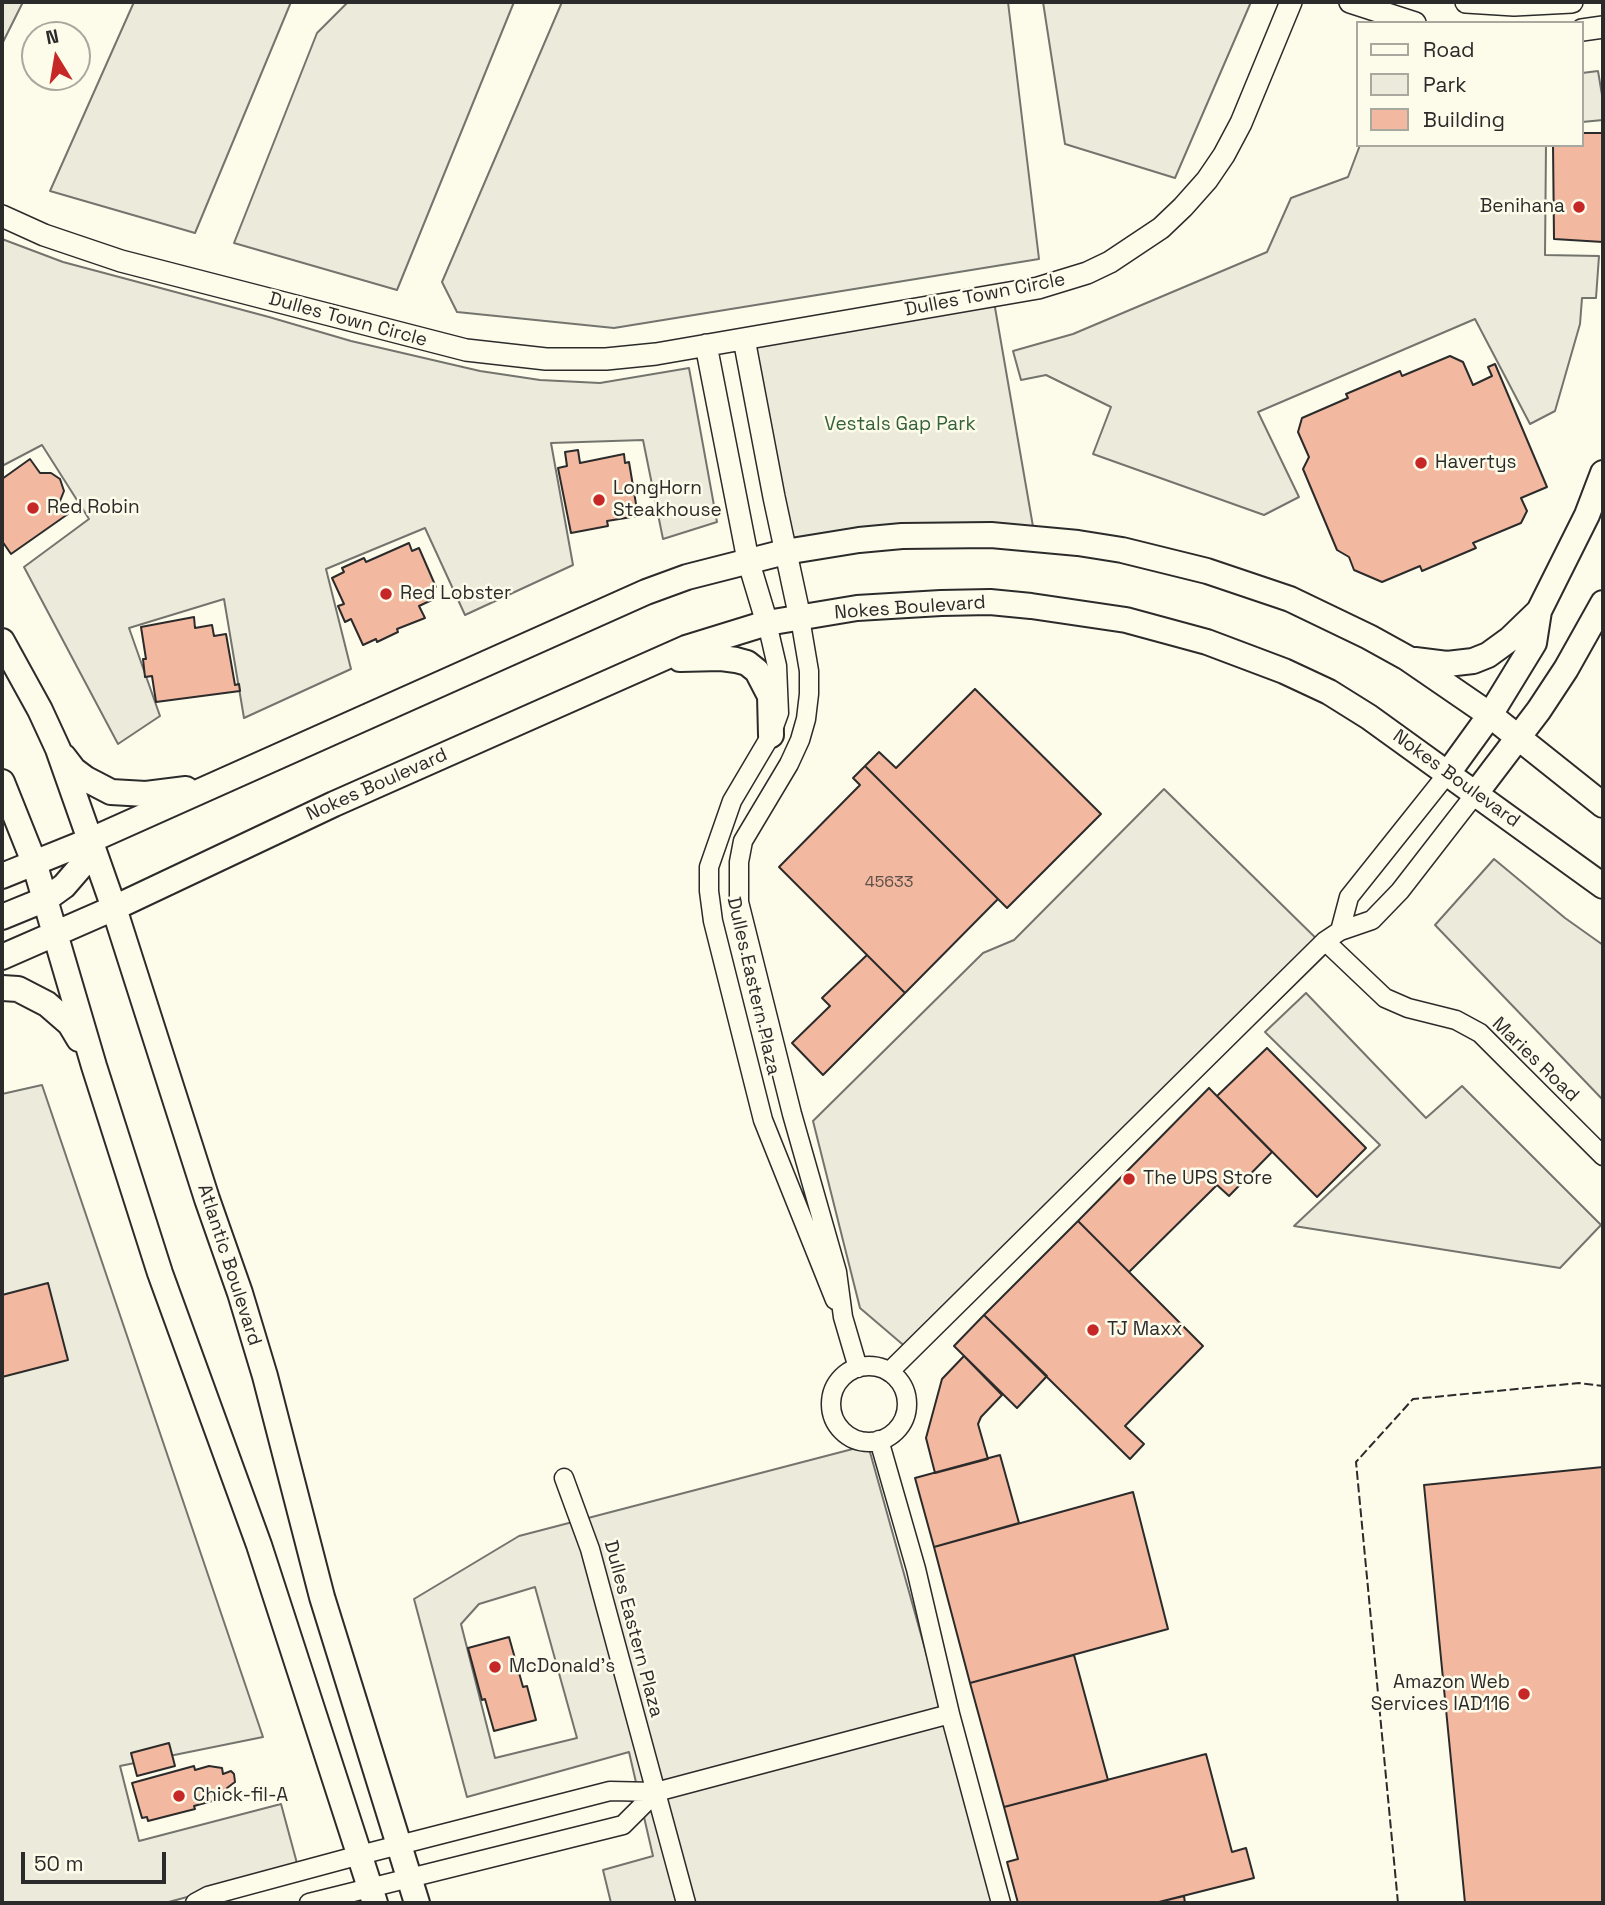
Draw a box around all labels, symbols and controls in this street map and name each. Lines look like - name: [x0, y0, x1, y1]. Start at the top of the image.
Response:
- north arrow: [21, 21, 91, 91]
- legend: [1356, 21, 1584, 147]
- text: N: [44, 23, 61, 50]
- text: Road: [1423, 36, 1475, 63]
- text: Park: [1423, 71, 1467, 98]
- text: Building: [1423, 106, 1505, 133]
- place label: Benihana: [1480, 196, 1565, 218]
- marker: Benihana: [1571, 199, 1587, 215]
- street label: Dulles Town Circle: [903, 268, 1067, 322]
- street label: Dulles Town Circle: [266, 288, 430, 352]
- park label: Vestals Gap Park: [824, 414, 976, 436]
- place label: Havertys: [1435, 452, 1517, 474]
- marker: Havertys: [1413, 455, 1429, 471]
- place label: LongHorn Steakhouse: [613, 478, 722, 522]
- marker: LongHorn Steakhouse: [591, 492, 607, 508]
- place label: Red Robin: [47, 497, 140, 519]
- marker: Red Robin: [25, 500, 41, 516]
- place label: Red Lobster: [400, 583, 511, 605]
- marker: Red Lobster: [378, 586, 394, 602]
- street label: Nokes Boulevard: [834, 591, 986, 625]
- street label: Nokes Boulevard: [1388, 725, 1524, 833]
- street label: Nokes Boulevard: [303, 744, 451, 826]
- house number: 45633: [865, 873, 913, 893]
- street label: Dulles Eastern Plaza: [721, 895, 785, 1077]
- street label: Maries Road: [1487, 1013, 1583, 1107]
- place label: The UPS Store: [1143, 1168, 1272, 1190]
- marker: The UPS Store: [1121, 1171, 1137, 1187]
- street label: Atlantic Boulevard: [192, 1181, 266, 1349]
- place label: TJ Maxx: [1107, 1319, 1183, 1341]
- marker: TJ Maxx: [1085, 1322, 1101, 1338]
- street label: Dulles Eastern Plaza: [598, 1538, 668, 1720]
- place label: McDonald's: [509, 1656, 615, 1678]
- marker: McDonald's: [487, 1659, 503, 1675]
- place label: Amazon Web Services IAD116: [1371, 1672, 1510, 1716]
- marker: Amazon Web Services IAD116: [1516, 1686, 1532, 1702]
- place label: Chick-fil-A: [193, 1785, 288, 1807]
- marker: Chick-fil-A: [171, 1788, 187, 1804]
- scale bar: [24, 1839, 170, 1883]
- text: 50 m: [34, 1850, 84, 1877]

